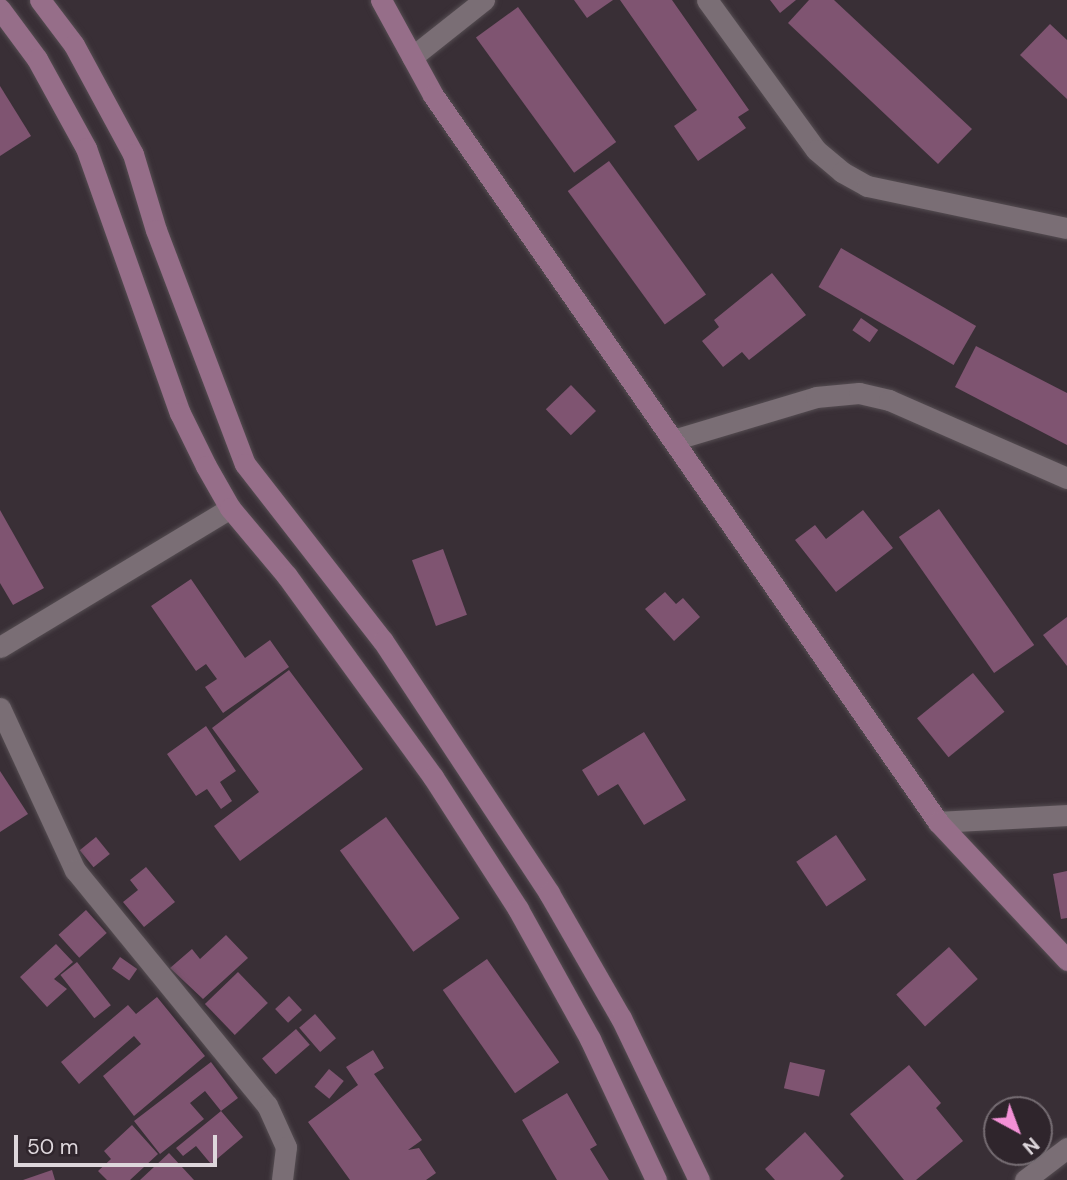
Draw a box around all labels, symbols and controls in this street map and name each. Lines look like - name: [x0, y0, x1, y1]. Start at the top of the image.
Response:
- north arrow: [983, 1096, 1053, 1166]
- scale bar: [18, 1120, 220, 1164]
- text: N: [1017, 1132, 1044, 1160]
- text: 50 m: [27, 1133, 78, 1161]

